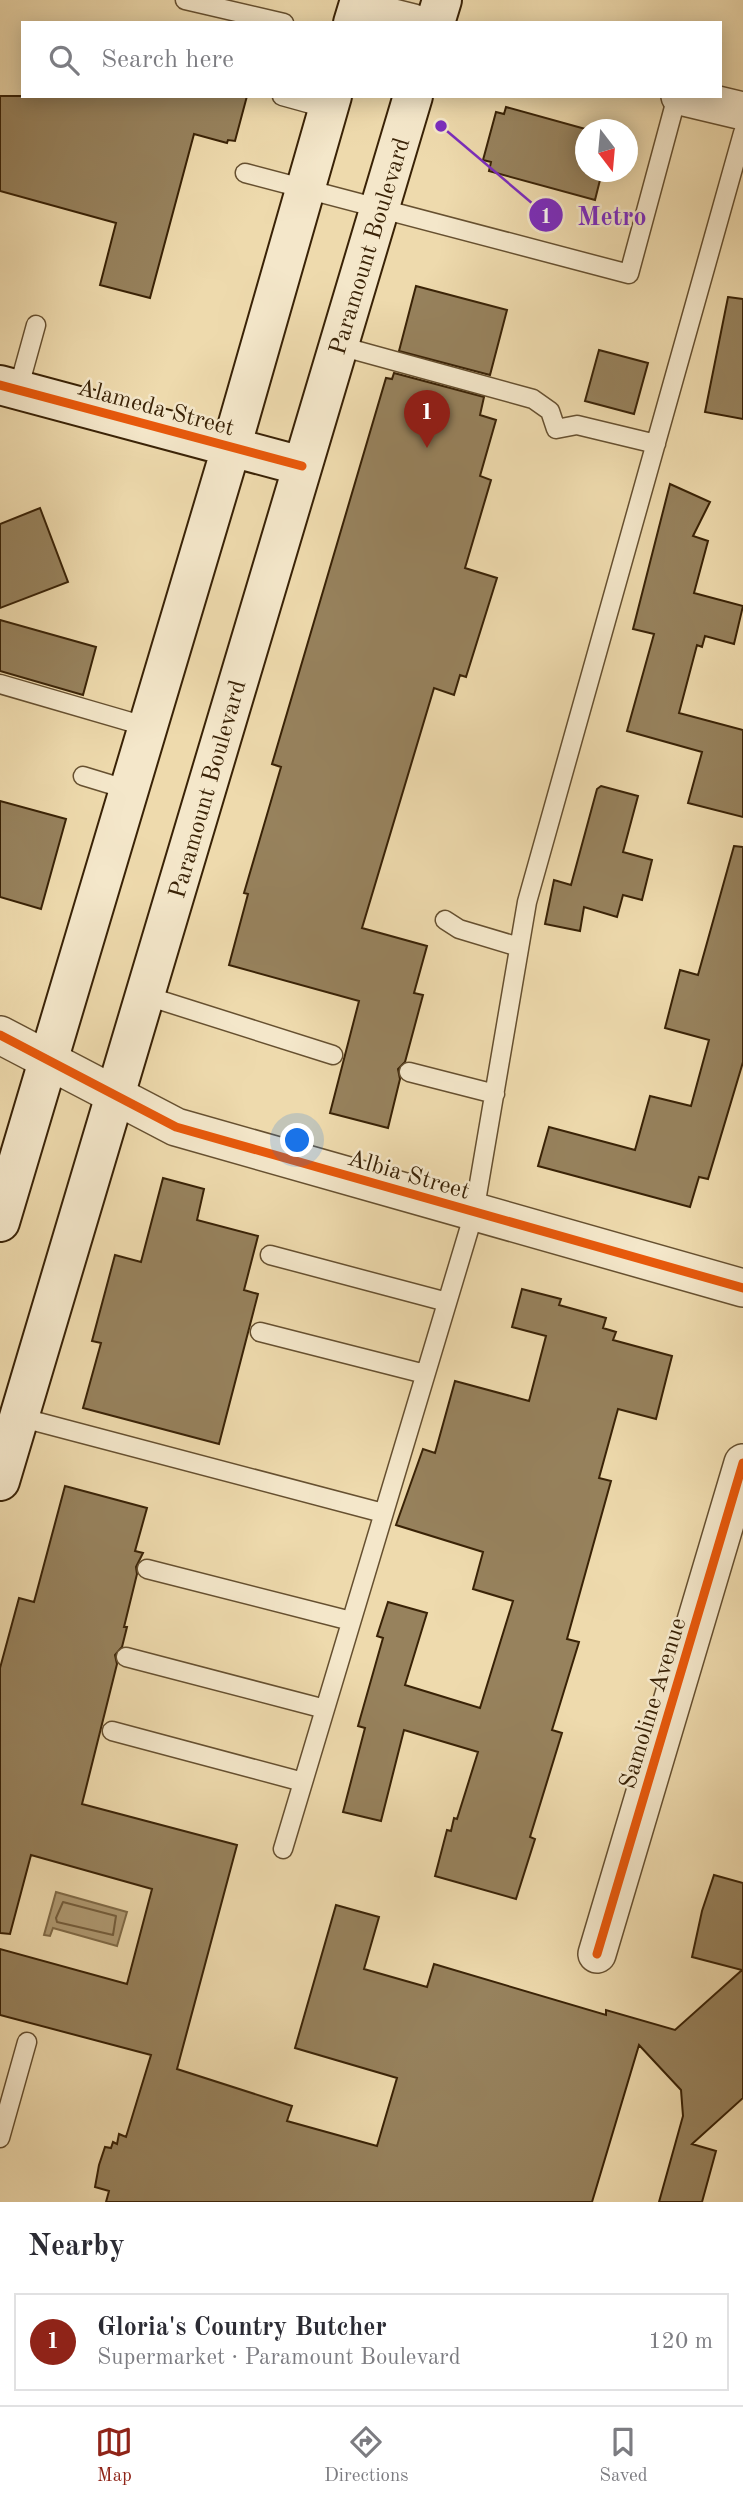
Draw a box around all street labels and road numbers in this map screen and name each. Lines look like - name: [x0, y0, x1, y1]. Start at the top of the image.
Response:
- street label: Paramount Boulevard: [326, 135, 415, 358]
- street label: Alameda Street: [74, 376, 237, 441]
- street label: Paramount Boulevard: [166, 678, 252, 901]
- street label: Albia Street: [345, 1147, 472, 1205]
- street label: Samoline Avenue: [616, 1615, 691, 1792]

